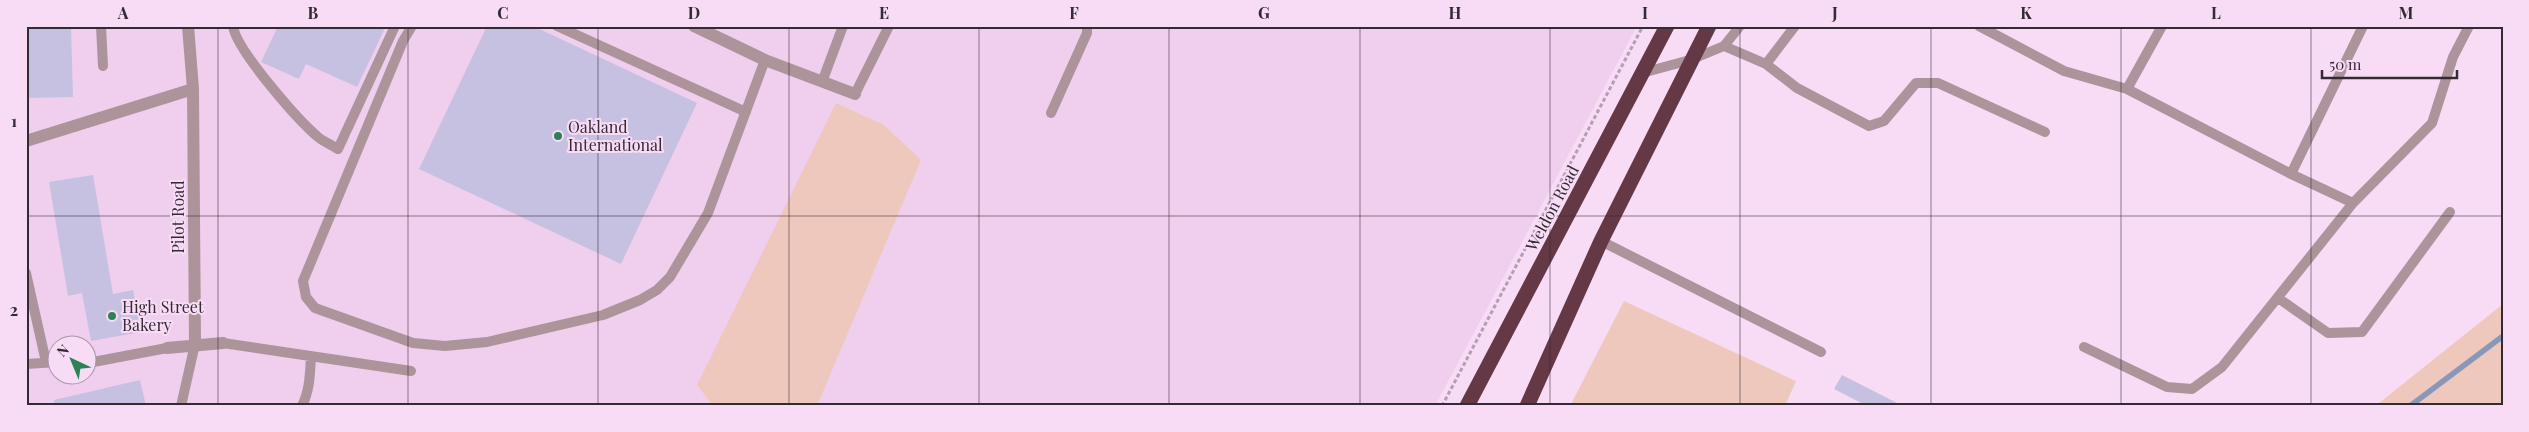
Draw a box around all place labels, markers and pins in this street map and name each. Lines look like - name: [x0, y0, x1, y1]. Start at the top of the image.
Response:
- place label: Oakland International: [568, 116, 663, 155]
- marker: Oakland International: [552, 130, 564, 142]
- place label: High Street Bakery: [122, 296, 204, 335]
- marker: High Street Bakery: [106, 310, 118, 322]

